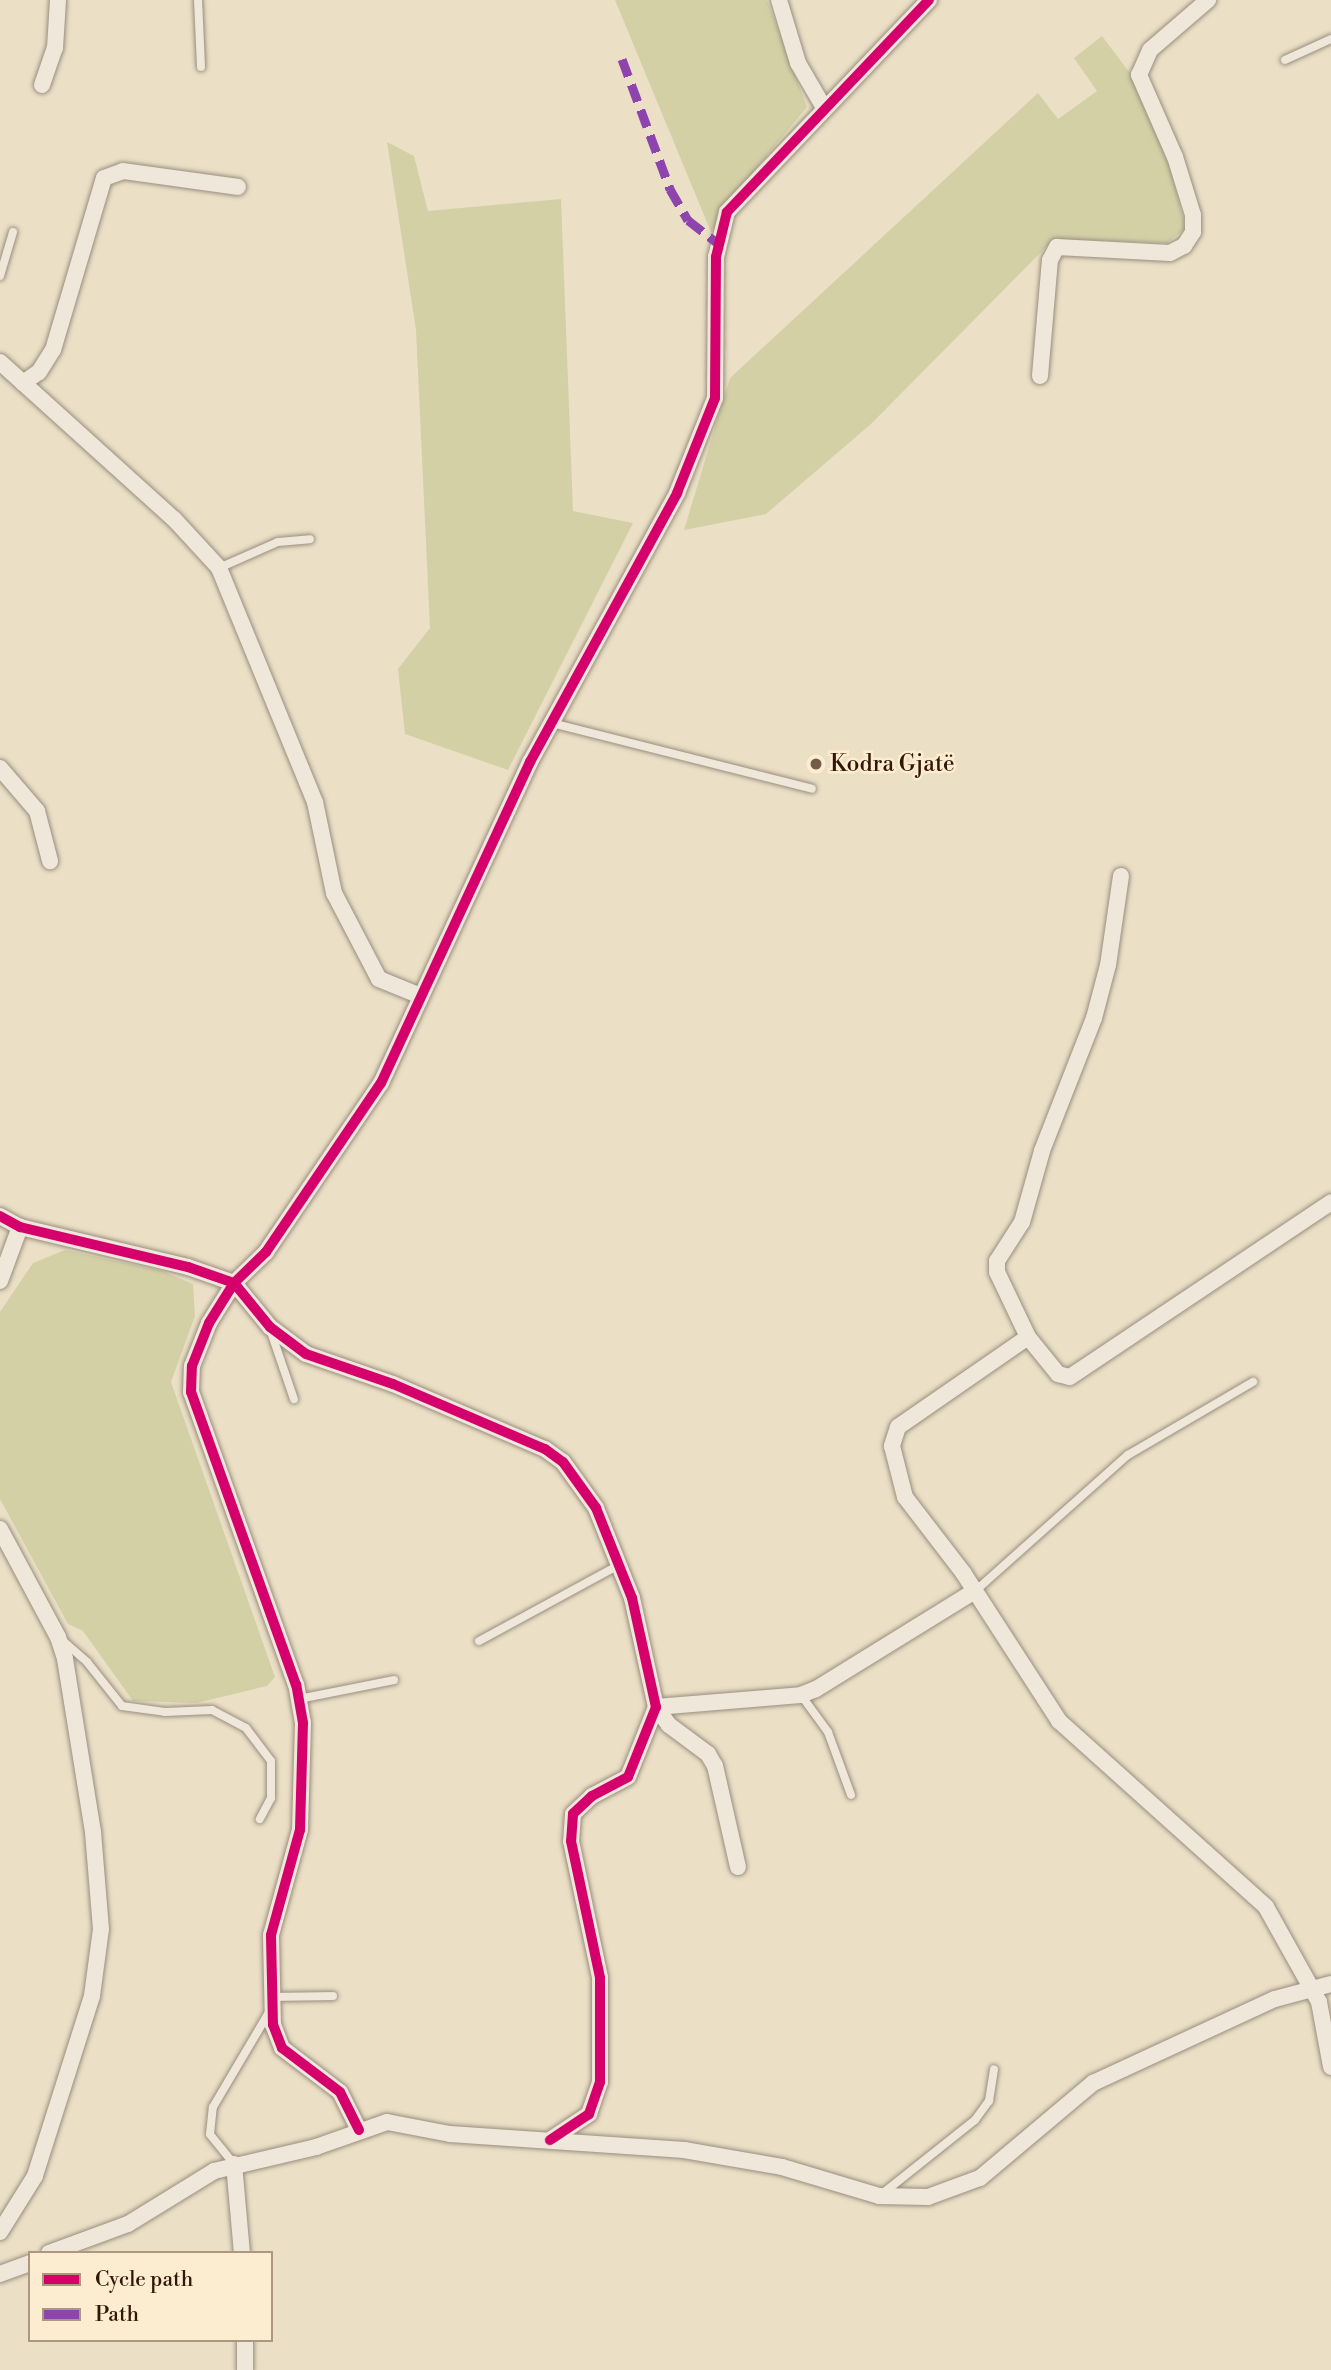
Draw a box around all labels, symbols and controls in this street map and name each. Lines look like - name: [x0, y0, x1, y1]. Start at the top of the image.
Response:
- place label: Kodra Gjatë: [830, 750, 955, 778]
- marker: Kodra Gjatë: [808, 756, 824, 772]
- legend: [28, 2251, 273, 2342]
- text: Cycle path: [95, 2267, 193, 2293]
- text: Path: [95, 2302, 139, 2328]

